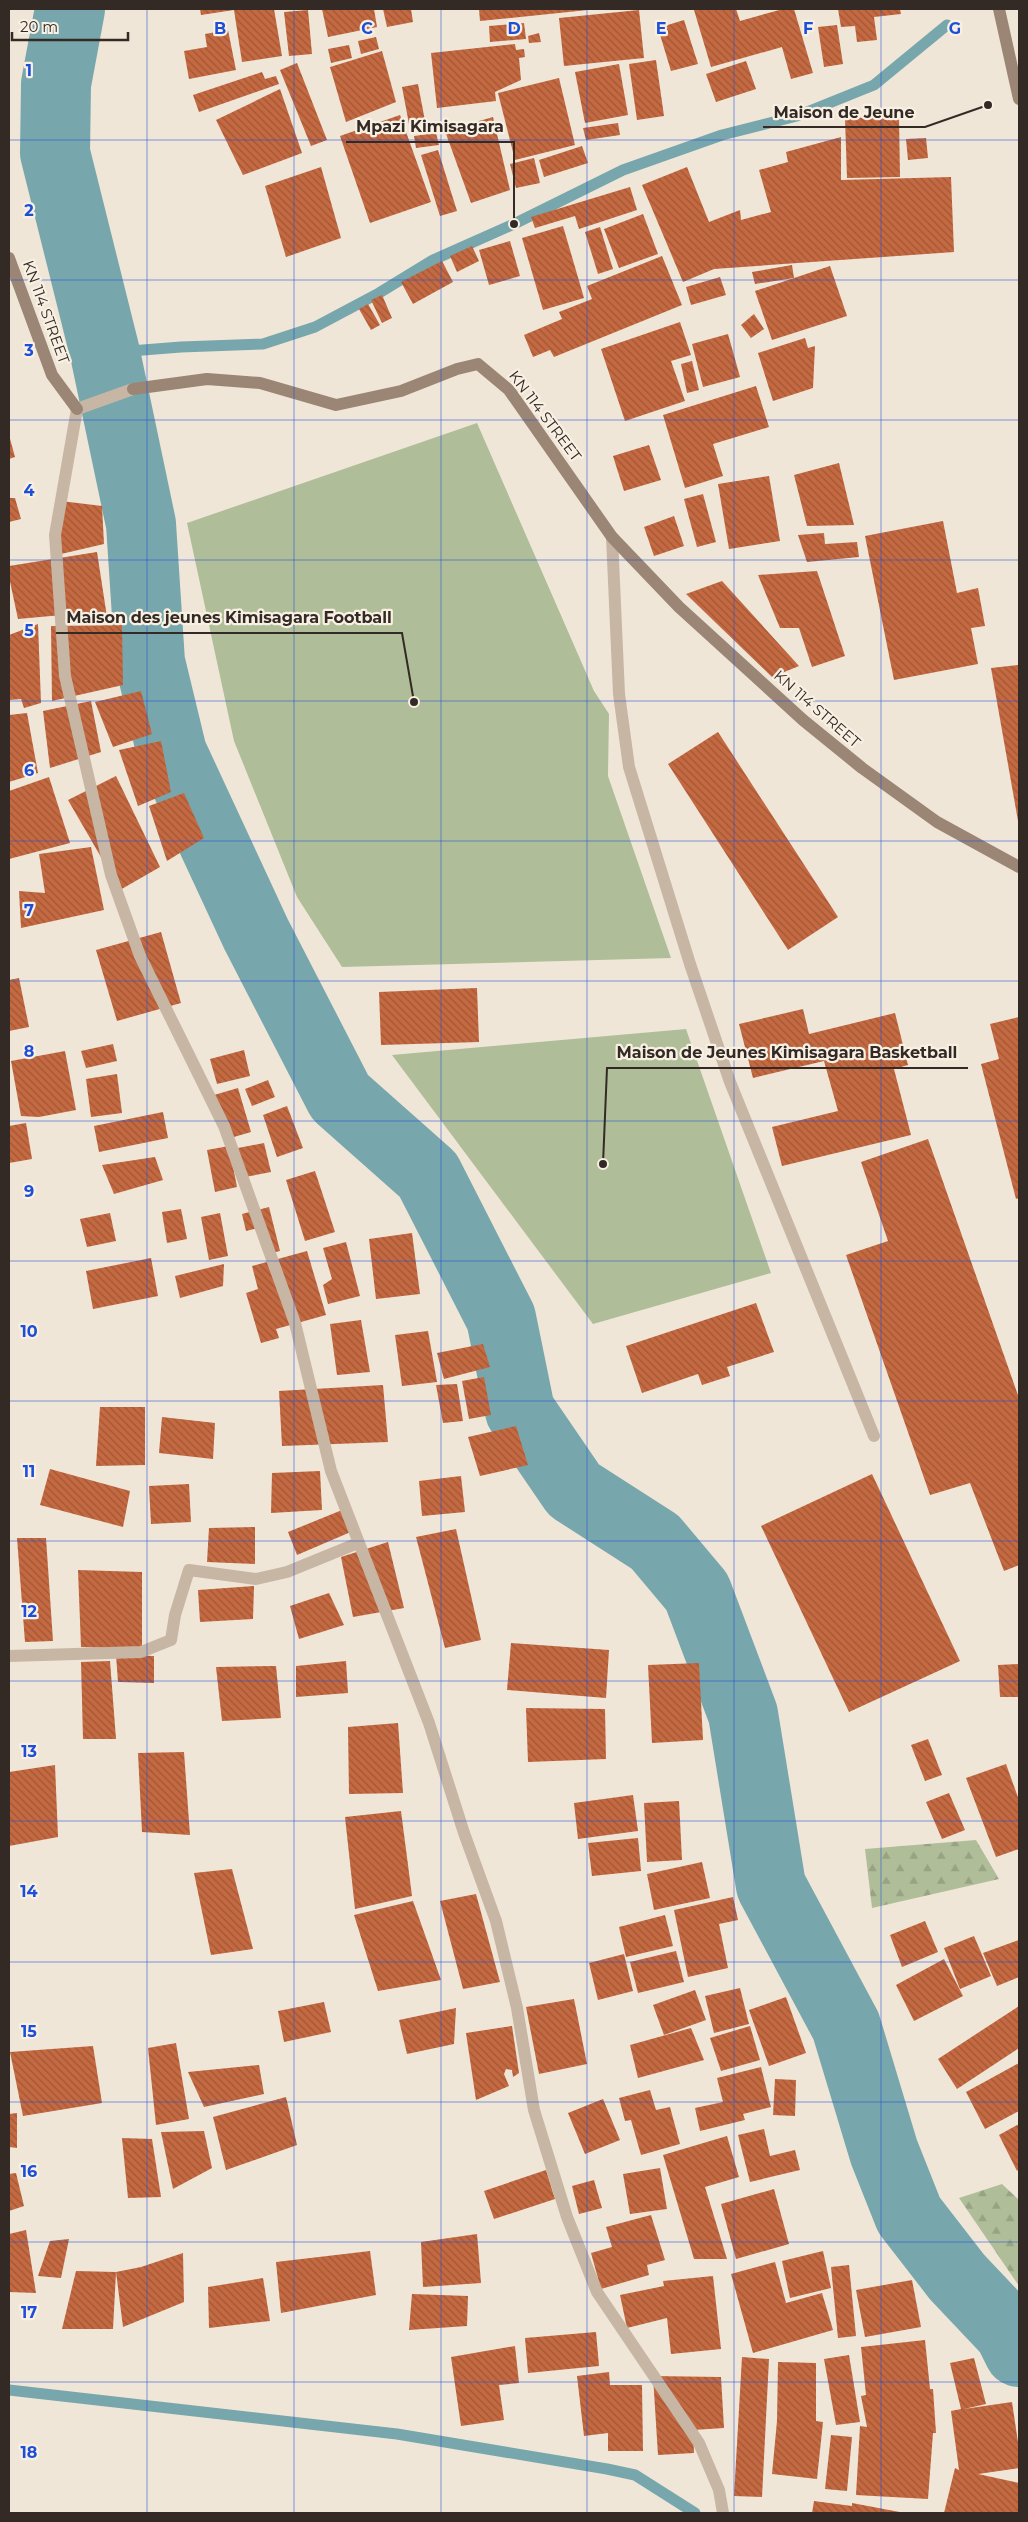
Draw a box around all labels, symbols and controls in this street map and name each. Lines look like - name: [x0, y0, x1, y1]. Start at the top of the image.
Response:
- scale bar: [12, 10, 129, 42]
- text: 20 m: [20, 17, 58, 36]
- text: B: [214, 19, 226, 38]
- text: C: [361, 19, 373, 38]
- text: D: [507, 19, 521, 38]
- text: E: [656, 19, 666, 38]
- text: F: [803, 19, 813, 38]
- text: G: [949, 19, 961, 38]
- text: 1: [26, 61, 32, 80]
- callout: Maison de Jeune: [763, 96, 925, 127]
- text: Maison de Jeune: [773, 103, 915, 122]
- callout: Mpazi Kimisagara: [346, 111, 514, 142]
- text: Mpazi Kimisagara: [356, 117, 504, 136]
- text: 2: [24, 201, 34, 220]
- street label: KN 114 STREET: [19, 258, 74, 366]
- text: 3: [23, 341, 34, 360]
- street label: KN 114 STREET: [505, 367, 586, 465]
- text: 4: [23, 481, 35, 500]
- callout: Maison des jeunes Kimisagara Football: [56, 602, 402, 633]
- text: Maison des jeunes Kimisagara Football: [66, 608, 392, 627]
- text: 5: [24, 621, 34, 640]
- street label: KN 114 STREET: [770, 666, 865, 752]
- text: 6: [24, 761, 34, 780]
- text: 7: [24, 901, 34, 920]
- callout: Maison de Jeunes Kimisagara Basketball: [607, 1037, 968, 1068]
- text: 8: [24, 1042, 34, 1061]
- text: Maison de Jeunes Kimisagara Basketball: [617, 1043, 957, 1062]
- text: 9: [24, 1182, 34, 1201]
- text: 10: [20, 1322, 38, 1341]
- text: 11: [23, 1462, 35, 1481]
- text: 12: [21, 1602, 37, 1621]
- text: 13: [21, 1742, 37, 1761]
- text: 14: [20, 1882, 38, 1901]
- text: 15: [21, 2022, 37, 2041]
- text: 16: [21, 2162, 37, 2181]
- text: 17: [21, 2303, 37, 2322]
- text: 18: [21, 2443, 37, 2462]

